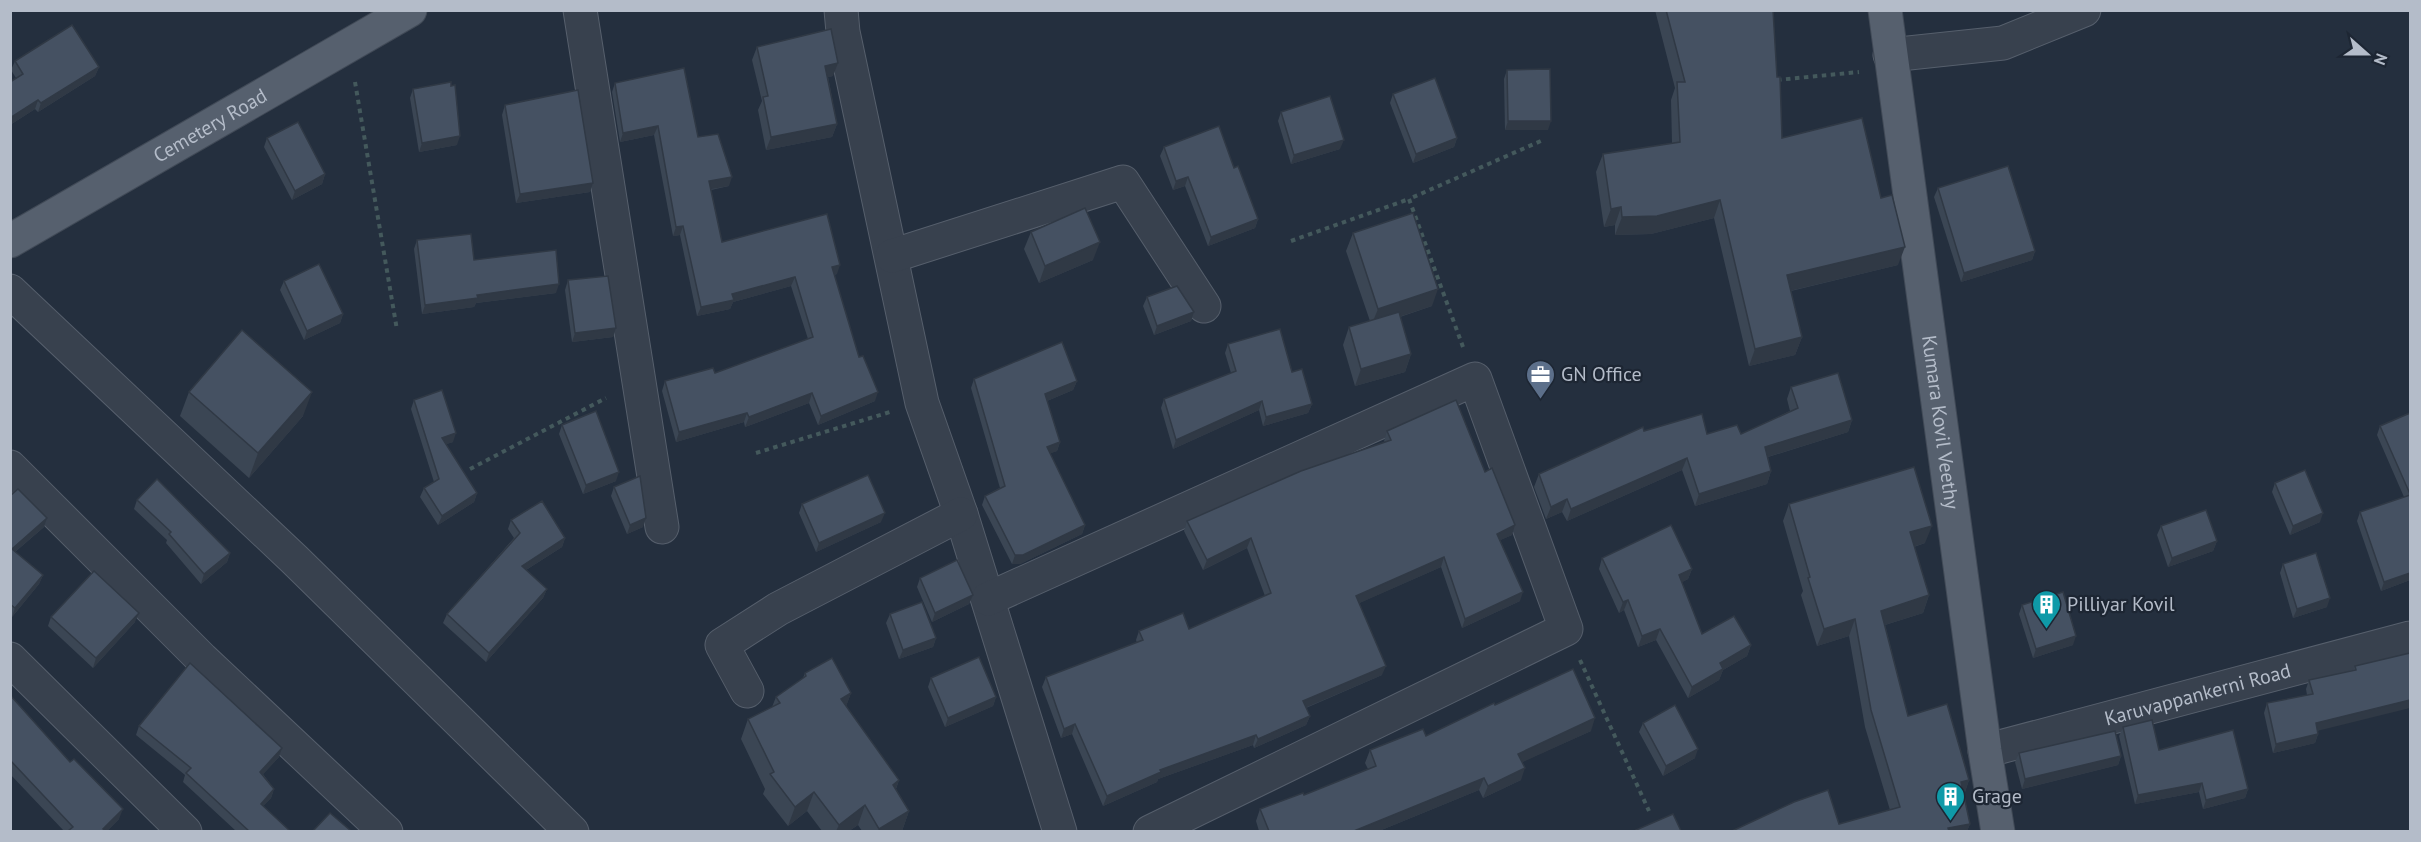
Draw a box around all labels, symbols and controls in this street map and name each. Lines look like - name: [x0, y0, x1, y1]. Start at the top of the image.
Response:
- north arrow: [2337, 24, 2397, 84]
- text: N: [2370, 51, 2392, 68]
- street label: Cemetery Road: [148, 82, 272, 169]
- street label: Kumara Kovil Veethy: [1916, 334, 1965, 512]
- office icon: GN Office: [1524, 358, 1556, 400]
- place label: GN Office: [1561, 361, 1642, 387]
- building icon: Pilliyar Kovil: [2030, 588, 2062, 630]
- place label: Pilliyar Kovil: [2067, 591, 2175, 617]
- street label: Karuvappankerni Road: [2102, 657, 2294, 732]
- building icon: Grage: [1935, 780, 1967, 822]
- place label: Grage: [1972, 783, 2022, 809]

